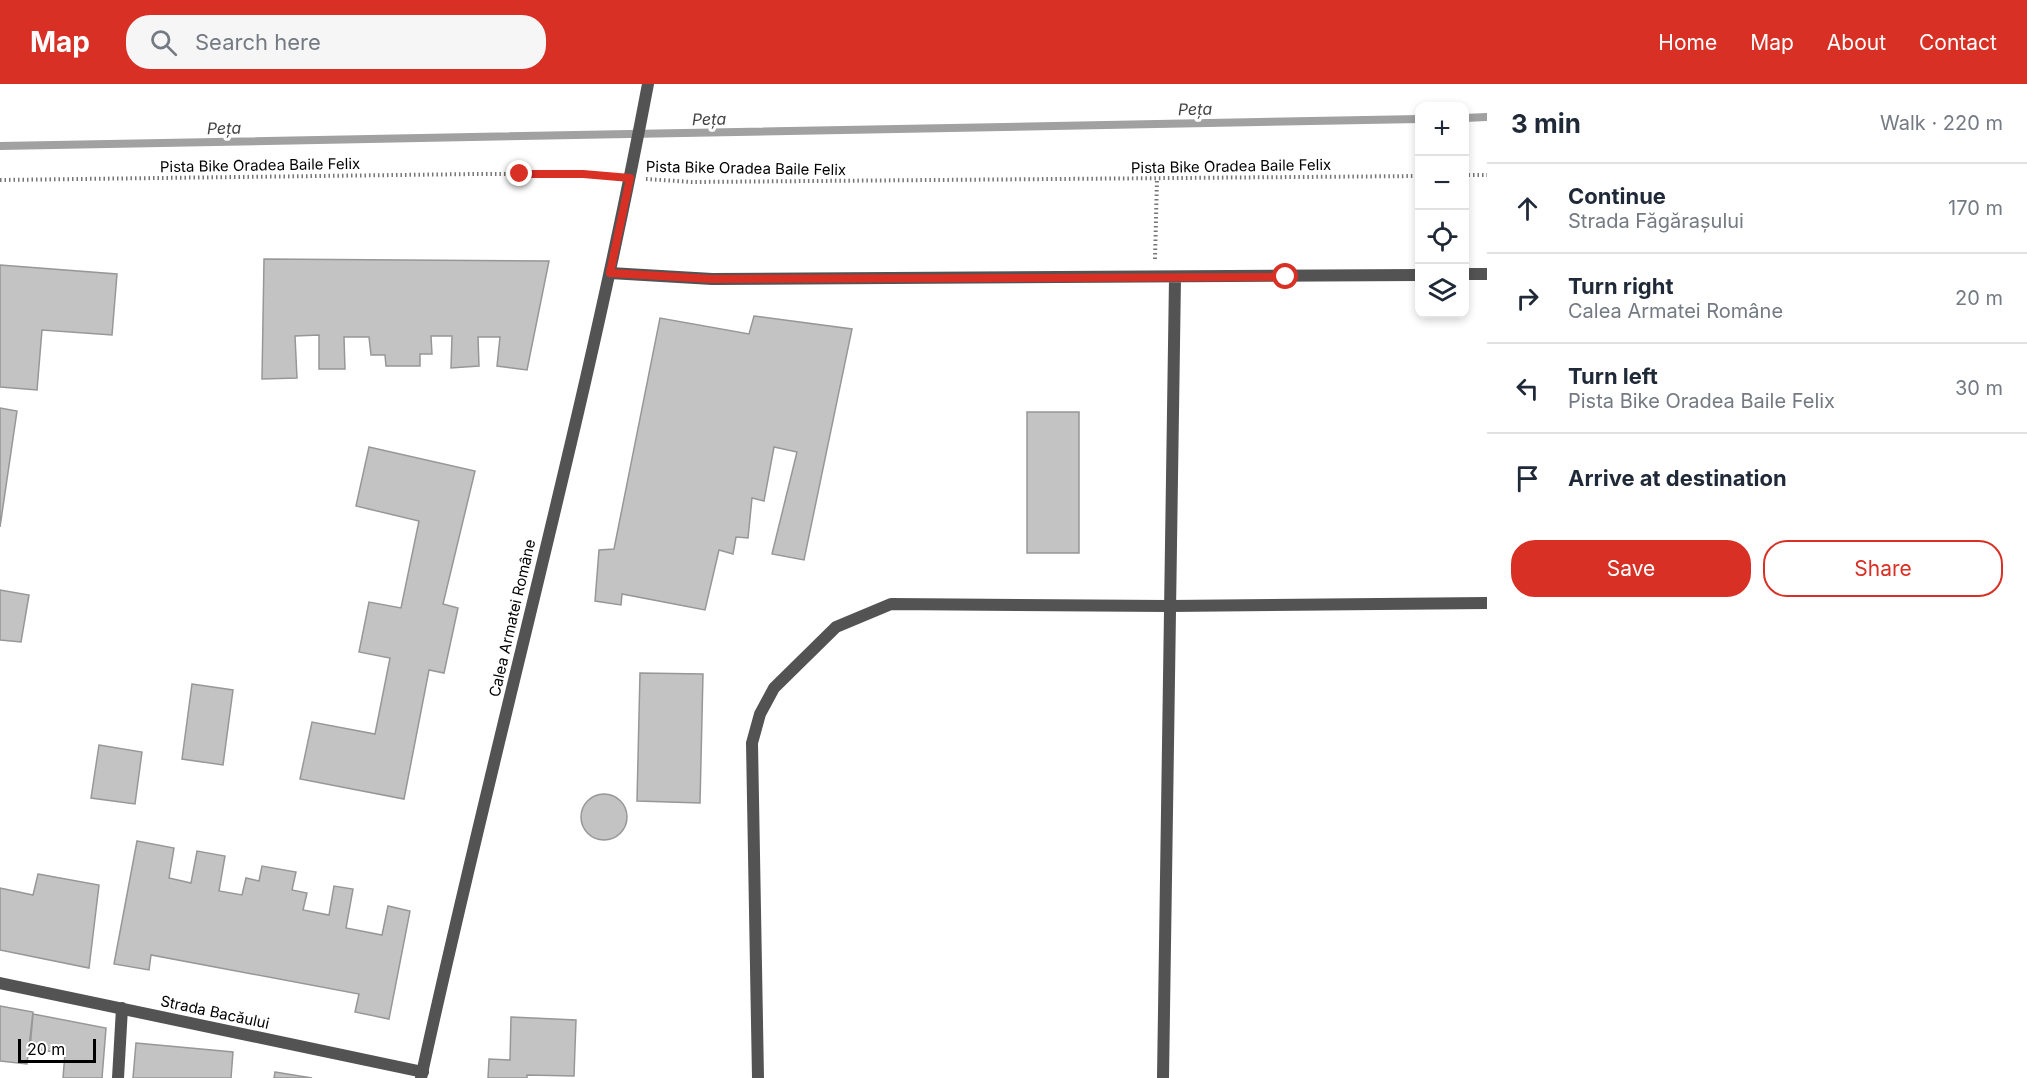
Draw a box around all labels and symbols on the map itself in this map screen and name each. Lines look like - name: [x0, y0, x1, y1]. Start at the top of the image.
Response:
- water label: Peța: [1178, 99, 1212, 119]
- water label: Peța: [692, 109, 726, 129]
- water label: Peța: [207, 118, 241, 138]
- street label: Pista Bike Oradea Baile Felix: [160, 154, 360, 176]
- street label: Pista Bike Oradea Baile Felix: [1131, 155, 1331, 177]
- street label: Pista Bike Oradea Baile Felix: [646, 157, 846, 179]
- route end: [506, 160, 532, 186]
- route start: [1272, 263, 1298, 289]
- street label: Calea Armatei Române: [485, 537, 539, 699]
- street label: Strada Bacăului: [159, 991, 271, 1033]
- scale bar: [18, 1036, 96, 1064]

